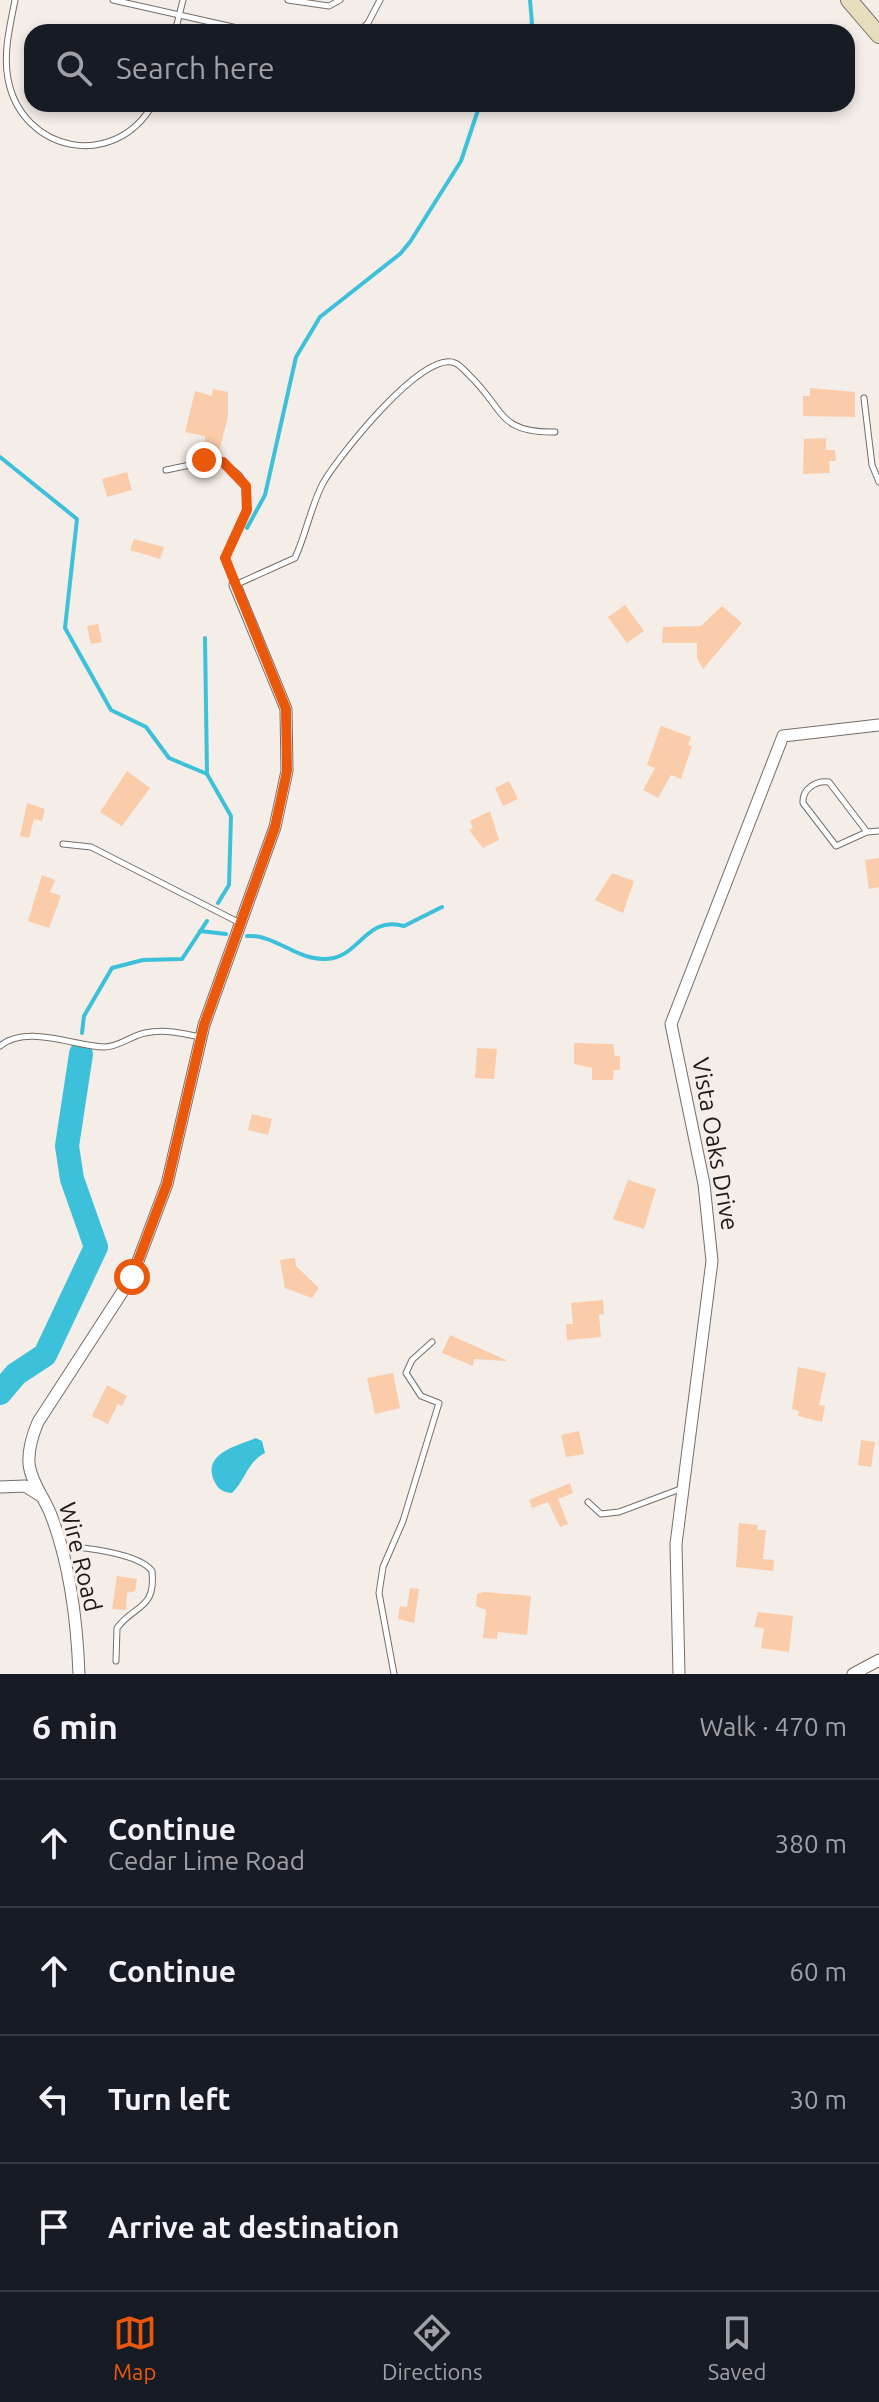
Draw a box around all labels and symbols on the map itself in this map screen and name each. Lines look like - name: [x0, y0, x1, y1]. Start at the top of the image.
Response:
- route end: [186, 442, 222, 478]
- street label: Vista Oaks Drive: [687, 1055, 744, 1233]
- route start: [114, 1259, 150, 1295]
- street label: Wire Road: [54, 1499, 107, 1614]

